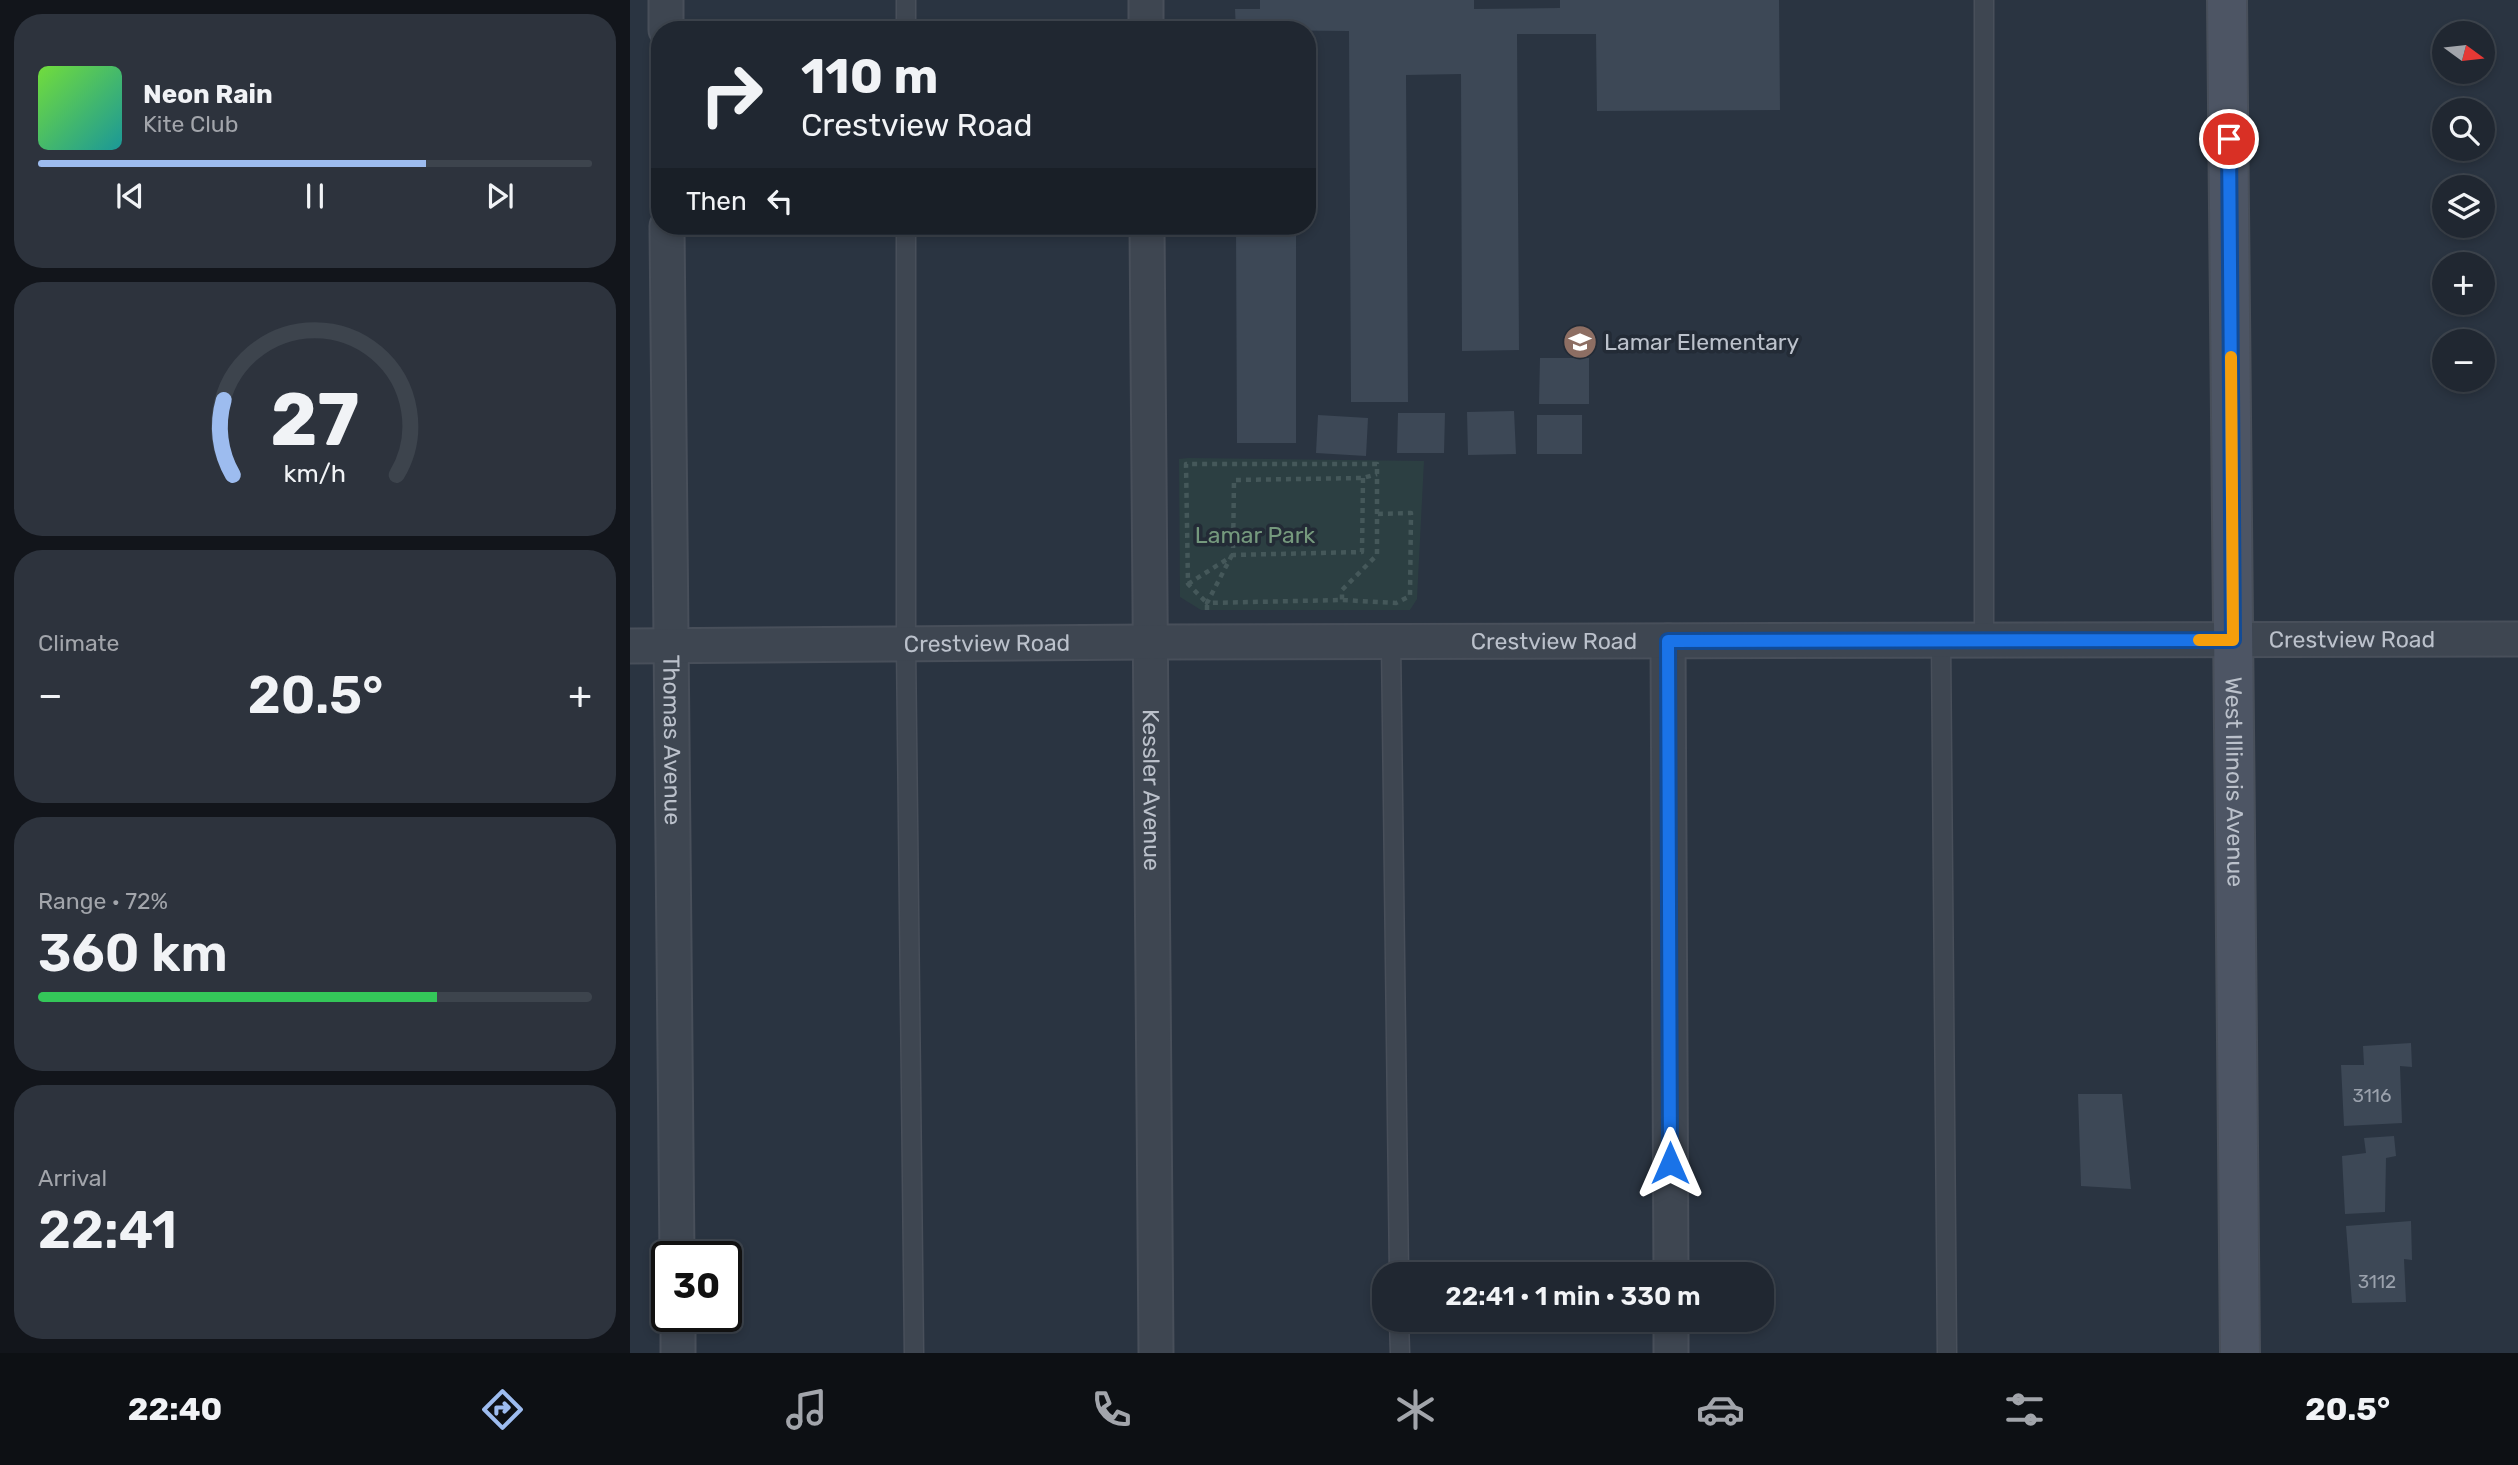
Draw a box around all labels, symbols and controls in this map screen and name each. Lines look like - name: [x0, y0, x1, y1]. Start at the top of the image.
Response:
- north arrow: [2432, 21, 2496, 84]
- map controls: [2432, 21, 2495, 392]
- text: 110 m: [801, 47, 938, 105]
- icon: right: [686, 49, 777, 140]
- text: Neon Rain: [143, 79, 273, 110]
- button: search: [2432, 98, 2495, 161]
- text: Crestview Road: [801, 106, 1032, 144]
- pin: [2199, 109, 2259, 169]
- text: Kite Club: [143, 110, 238, 138]
- icon: arrive: [2210, 120, 2248, 158]
- button: layers: [2432, 175, 2495, 238]
- icon: previous: [111, 177, 149, 215]
- icon: pause: [296, 177, 334, 215]
- icon: next: [481, 177, 519, 215]
- icon: left: [761, 182, 799, 220]
- text: Then: [686, 186, 747, 217]
- button: +: [2432, 252, 2495, 315]
- school or university icon: Lamar Elementary: [1561, 323, 1599, 361]
- place label: Lamar Elementary: [1604, 328, 1800, 356]
- button: −: [2432, 329, 2495, 392]
- text: 27: [270, 377, 360, 463]
- text: km/h: [284, 458, 346, 487]
- park label: Lamar Park: [1195, 521, 1315, 549]
- street label: Crestview Road: [2269, 625, 2435, 654]
- street label: Crestview Road: [1471, 627, 1637, 655]
- text: Climate: [38, 629, 119, 657]
- street label: Crestview Road: [904, 629, 1070, 658]
- street label: Thomas Avenue: [657, 655, 687, 825]
- text: 20.5°: [248, 664, 383, 726]
- text: −: [38, 672, 63, 718]
- text: +: [568, 672, 592, 718]
- street label: West Illinois Avenue: [2220, 677, 2250, 887]
- street label: Kessler Avenue: [1137, 709, 1166, 871]
- text: Range · 72%: [38, 887, 168, 915]
- text: 360 km: [38, 922, 228, 984]
- house number: 3116: [2353, 1084, 2391, 1107]
- position arrow: [1633, 1126, 1707, 1200]
- text: Arrival: [38, 1164, 107, 1192]
- text: 22:41: [38, 1199, 177, 1261]
- speed limit sign: 30: [651, 1241, 742, 1332]
- house number: 3112: [2358, 1270, 2396, 1293]
- text: 22:41 · 1 min · 330 m: [1445, 1281, 1701, 1312]
- icon: directions: [478, 1385, 527, 1434]
- icon: music: [782, 1385, 831, 1434]
- icon: phone: [1087, 1385, 1136, 1434]
- icon: climate: [1391, 1385, 1440, 1434]
- icon: car: [1696, 1385, 1745, 1434]
- icon: filters: [2000, 1385, 2049, 1434]
- text: 22:40: [128, 1390, 222, 1428]
- text: 20.5°: [2305, 1390, 2390, 1428]

